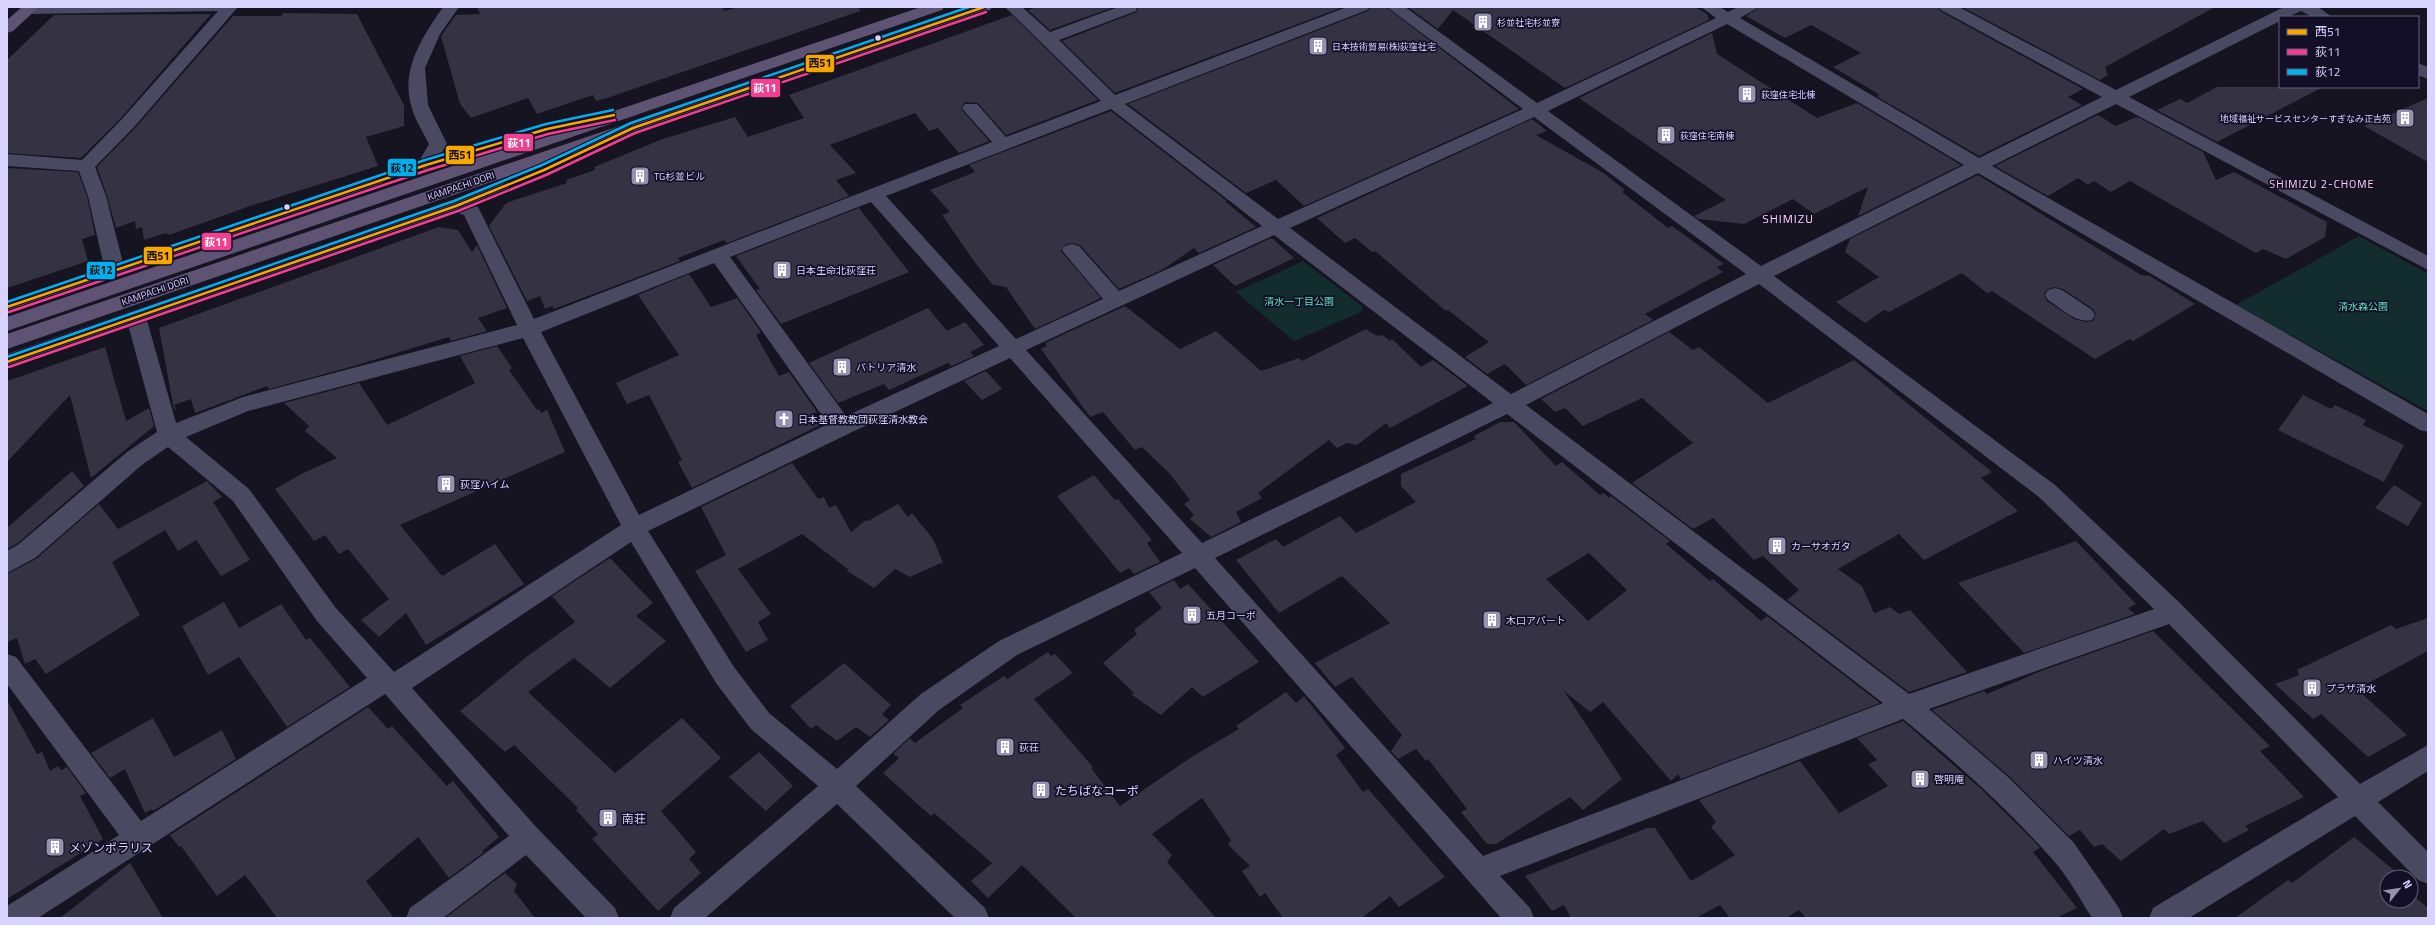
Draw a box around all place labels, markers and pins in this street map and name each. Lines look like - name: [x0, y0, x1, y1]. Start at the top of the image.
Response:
- building icon: 杉並社宅杉並寮: [1472, 11, 1494, 33]
- place label: 杉並社宅杉並寮: [1497, 16, 1560, 29]
- unlabelled marker: [873, 33, 883, 43]
- building icon: 日本技術貿易(株)荻窪社宅: [1307, 35, 1329, 57]
- place label: 日本技術貿易(株)荻窪社宅: [1332, 40, 1436, 53]
- building icon: 荻窪住宅北棟: [1736, 83, 1758, 105]
- place label: 荻窪住宅北棟: [1761, 88, 1816, 101]
- building icon: 地域福祉サービスセンターすぎなみ正吉苑: [2394, 107, 2416, 129]
- place label: 地域福祉サービスセンターすぎなみ正吉苑: [2220, 112, 2391, 125]
- building icon: 荻窪住宅南棟: [1655, 124, 1677, 146]
- place label: 荻窪住宅南棟: [1680, 129, 1735, 142]
- building icon: TG杉並ビル: [629, 165, 651, 187]
- place label: TG杉並ビル: [654, 169, 705, 184]
- unlabelled marker: [282, 202, 292, 212]
- building icon: 日本生命北荻窪荘: [771, 259, 793, 281]
- place label: 日本生命北荻窪荘: [796, 263, 876, 278]
- building icon: パトリア清水: [831, 356, 853, 378]
- place label: パトリア清水: [856, 360, 916, 375]
- church icon: 日本基督教教団荻窪清水教会: [773, 408, 795, 430]
- place label: 日本基督教教団荻窪清水教会: [798, 412, 928, 427]
- building icon: 荻窪ハイム: [435, 473, 457, 495]
- place label: 荻窪ハイム: [460, 477, 510, 492]
- building icon: カーサオガタ: [1766, 535, 1788, 557]
- place label: カーサオガタ: [1791, 539, 1851, 554]
- building icon: 五月コーポ: [1181, 604, 1203, 626]
- place label: 五月コーポ: [1206, 608, 1256, 623]
- building icon: 木口アパート: [1481, 609, 1503, 631]
- place label: 木口アパート: [1506, 613, 1566, 628]
- building icon: プラザ清水: [2301, 677, 2323, 699]
- place label: プラザ清水: [2326, 681, 2376, 696]
- building icon: 荻荘: [994, 736, 1016, 758]
- place label: 荻荘: [1019, 740, 1039, 755]
- building icon: ハイツ清水: [2028, 749, 2050, 771]
- place label: ハイツ清水: [2053, 753, 2103, 768]
- building icon: 啓明庵: [1909, 768, 1931, 790]
- place label: 啓明庵: [1934, 772, 1964, 787]
- building icon: たちばなコーポ: [1030, 779, 1052, 801]
- place label: たちばなコーポ: [1055, 781, 1139, 800]
- building icon: 南荘: [597, 807, 619, 829]
- place label: 南荘: [622, 809, 646, 828]
- building icon: メゾンポラリス: [44, 836, 66, 858]
- place label: メゾンポラリス: [69, 838, 153, 857]

